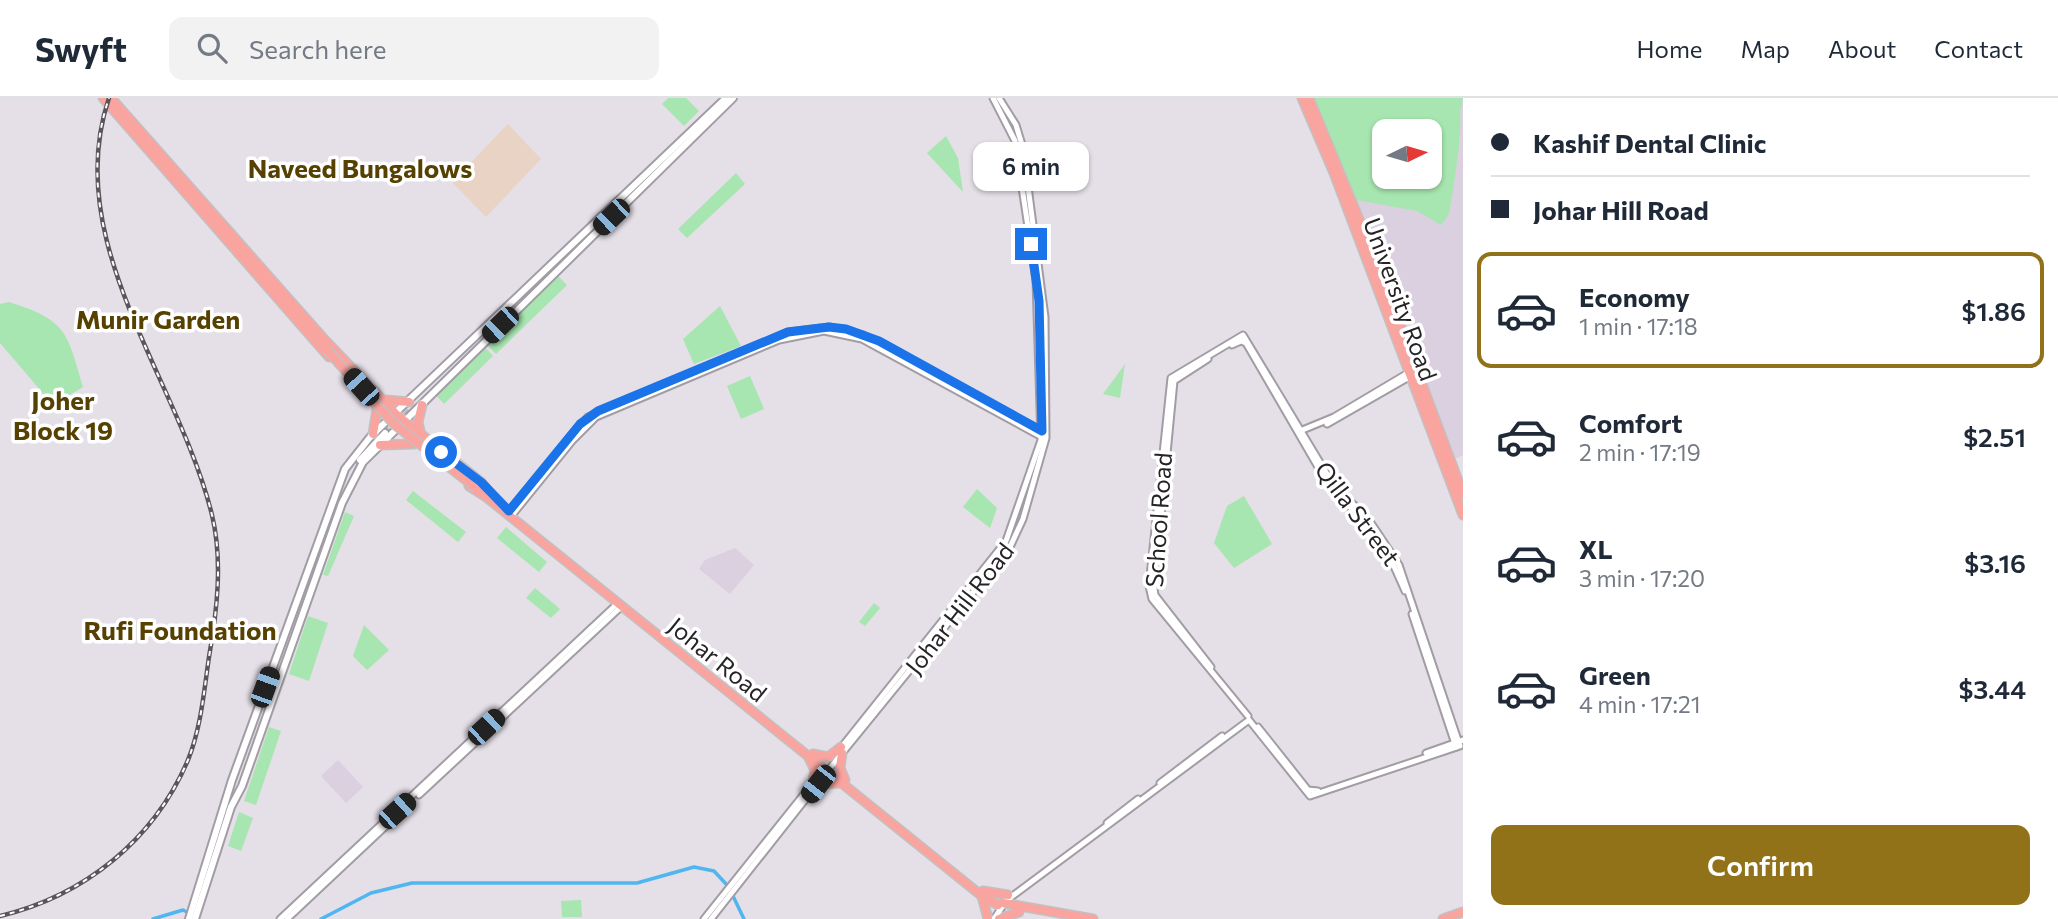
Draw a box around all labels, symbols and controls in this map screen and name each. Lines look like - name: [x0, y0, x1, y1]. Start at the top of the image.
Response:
- search box: [169, 17, 659, 80]
- text: Swyft: [35, 28, 127, 69]
- icon: search: [193, 29, 231, 67]
- text: Search here: [249, 33, 386, 64]
- text: Home: [1637, 34, 1703, 63]
- text: Map: [1741, 34, 1790, 63]
- text: About: [1828, 34, 1896, 63]
- text: Contact: [1934, 34, 2023, 63]
- north arrow: [1372, 119, 1442, 189]
- map controls: [1372, 119, 1442, 189]
- text: Kashif Dental Clinic: [1533, 127, 1766, 158]
- callout: 6 min: [973, 142, 1089, 192]
- district label: Naveed Bungalows: [248, 152, 472, 183]
- text: 6 min: [1002, 152, 1060, 180]
- text: Johar Hill Road: [1533, 194, 1709, 225]
- car: [589, 195, 634, 239]
- street label: University Road: [1358, 214, 1444, 384]
- route end: [1015, 228, 1047, 260]
- icon: car: [1495, 279, 1558, 342]
- text: Economy: [1579, 281, 1690, 312]
- text: $1.86: [1961, 295, 2026, 326]
- district label: Munir Garden: [76, 303, 240, 334]
- car: [478, 303, 523, 347]
- text: 1 min · 17:18: [1579, 312, 1698, 340]
- car: [340, 364, 383, 410]
- district label: Joher Block 19: [13, 384, 113, 445]
- icon: car: [1495, 405, 1558, 468]
- text: Comfort: [1579, 407, 1682, 438]
- text: $2.51: [1963, 421, 2026, 452]
- route start: [425, 436, 457, 468]
- text: 2 min · 17:19: [1579, 438, 1701, 466]
- street label: School Road: [1139, 452, 1177, 588]
- street label: Qilla Street: [1309, 455, 1407, 571]
- icon: car: [1495, 531, 1558, 594]
- text: XL: [1579, 533, 1613, 564]
- street label: Johar Hill Road: [899, 536, 1019, 680]
- text: $3.16: [1964, 547, 2026, 578]
- text: 3 min · 17:20: [1579, 564, 1705, 592]
- street label: Johar Road: [663, 611, 773, 707]
- district label: Rufi Foundation: [83, 614, 277, 645]
- icon: car: [1495, 657, 1558, 720]
- text: Green: [1579, 659, 1651, 690]
- car: [248, 664, 283, 710]
- text: $3.44: [1958, 673, 2026, 704]
- text: 4 min · 17:21: [1579, 690, 1701, 718]
- car: [464, 705, 509, 749]
- car: [797, 761, 840, 807]
- car: [375, 789, 420, 833]
- button: Confirm: [1491, 825, 2030, 905]

